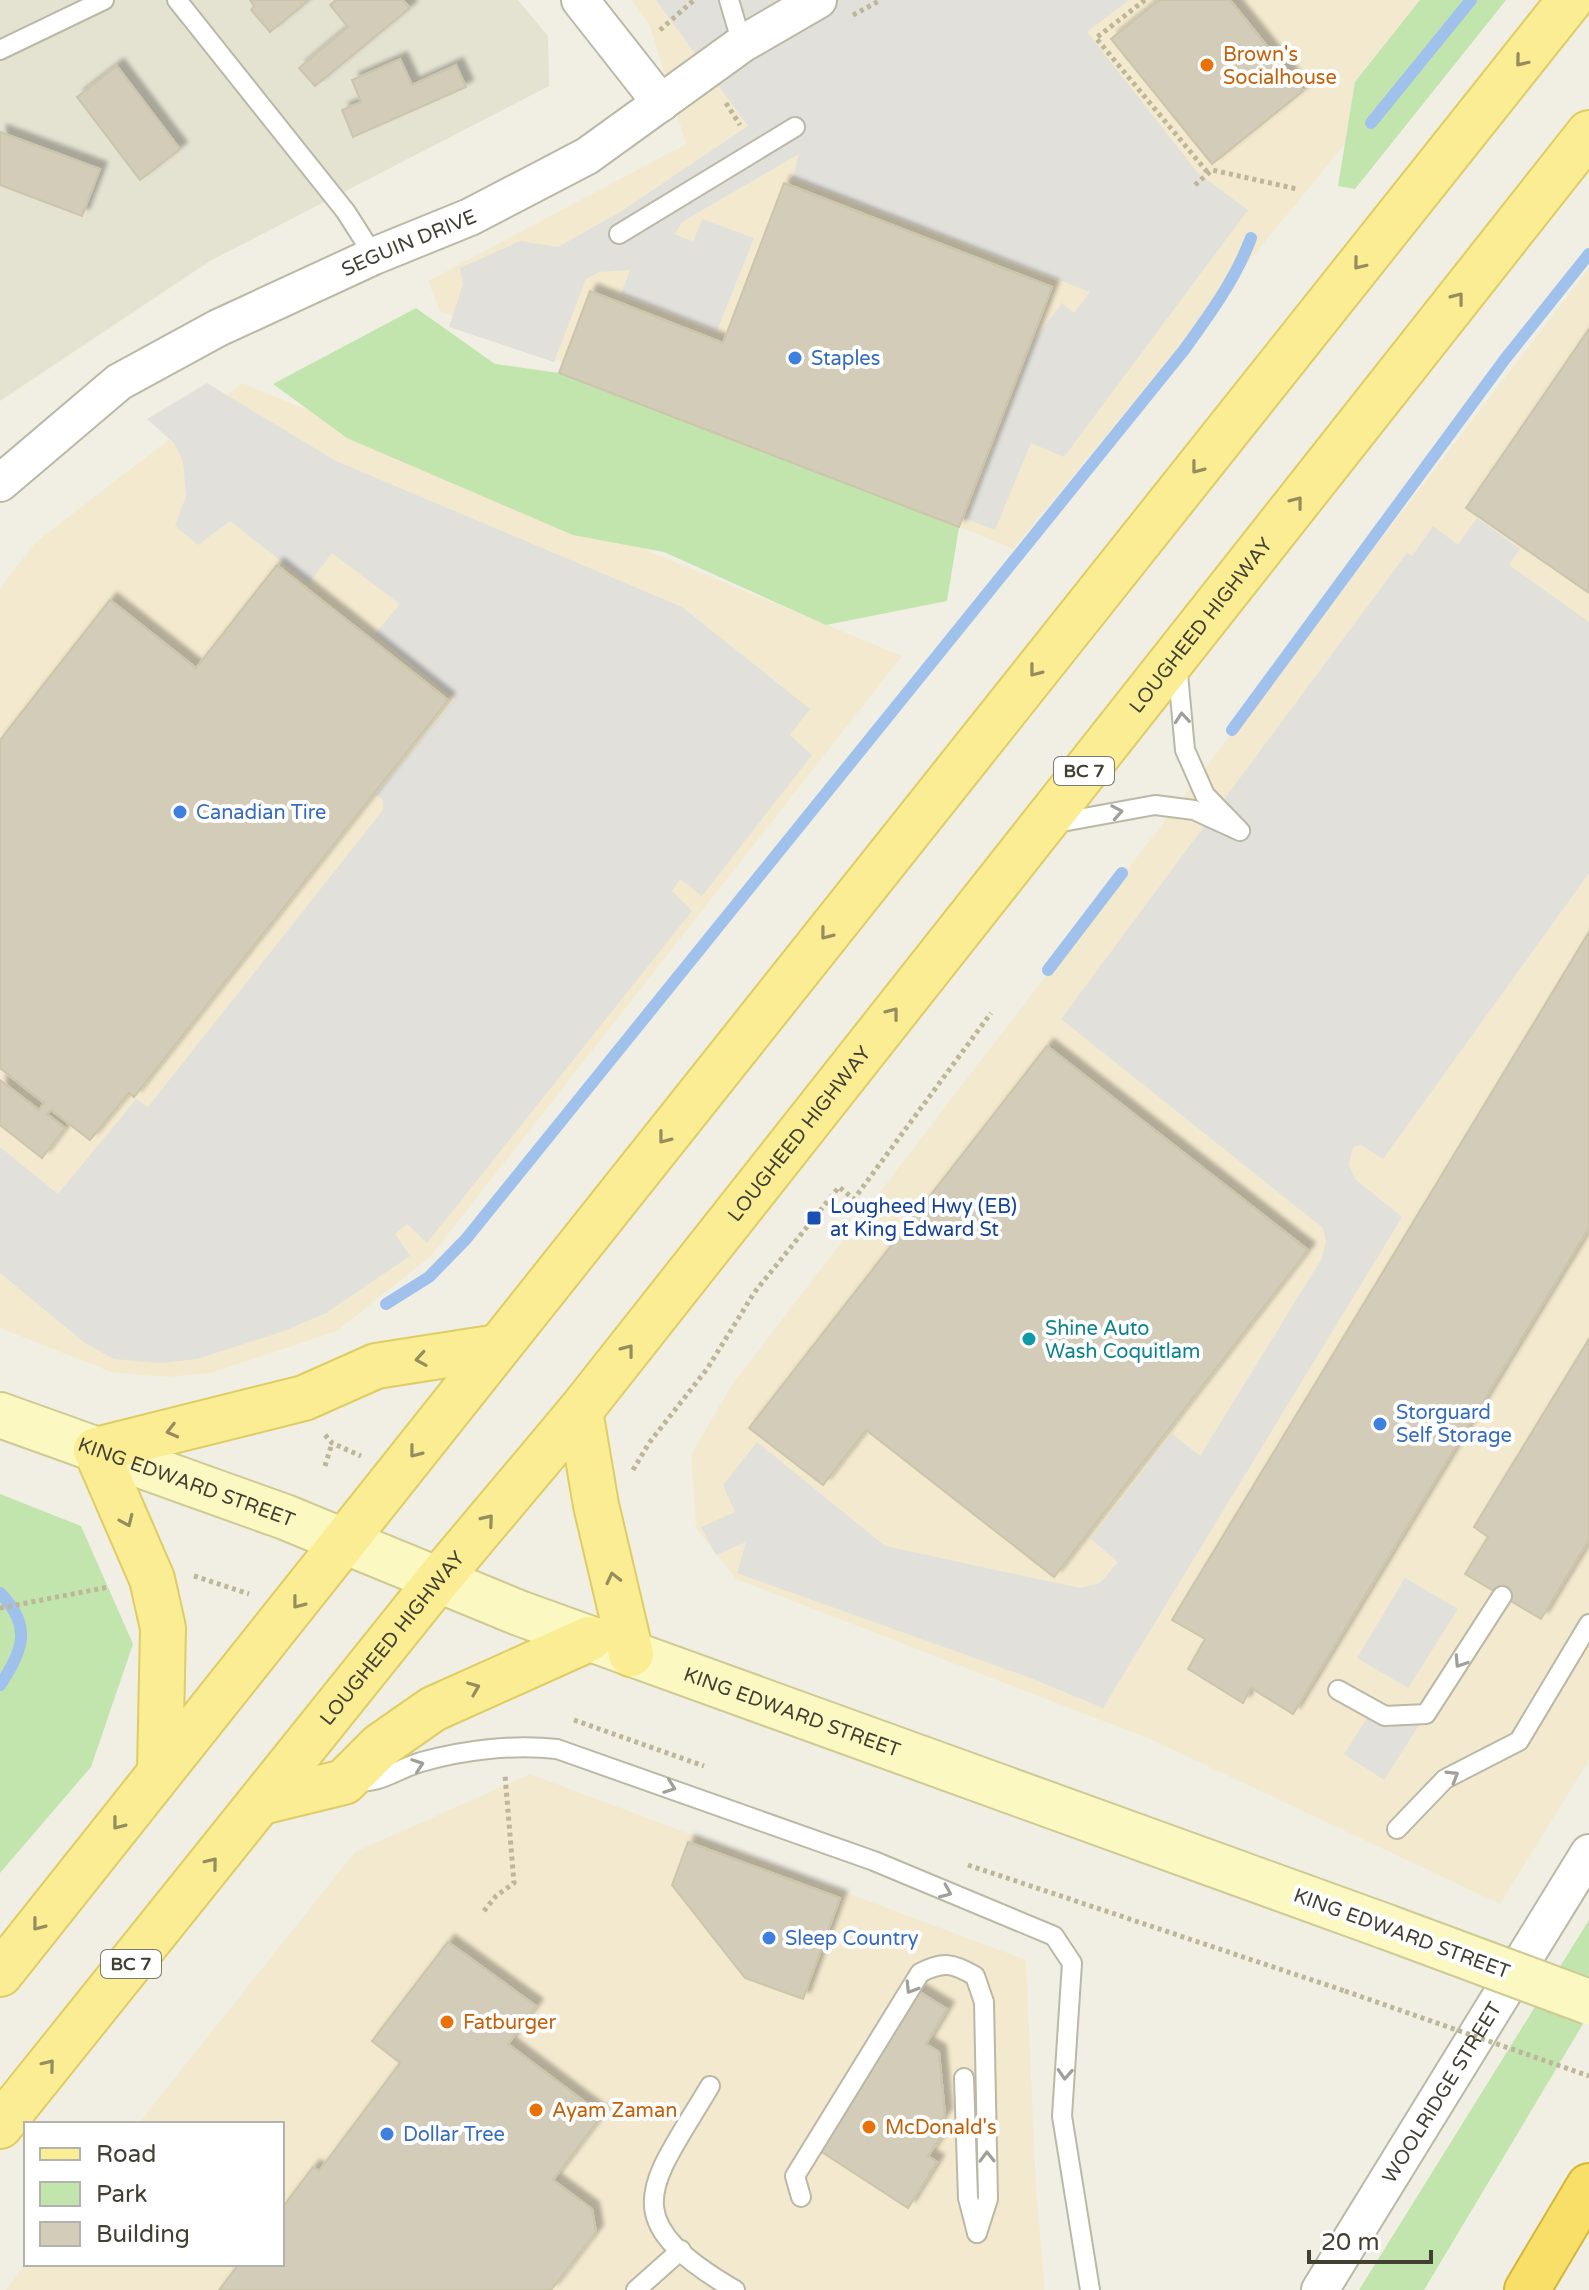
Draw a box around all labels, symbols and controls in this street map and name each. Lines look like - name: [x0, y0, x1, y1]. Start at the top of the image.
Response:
- place label: Brown's Socialhouse: [1223, 43, 1337, 90]
- one-way arrow: [1516, 52, 1531, 66]
- marker: Brown's Socialhouse: [1198, 56, 1216, 74]
- street label: SEGUIN DRIVE: [338, 205, 480, 282]
- one-way arrow: [1354, 255, 1369, 269]
- one-way arrow: [1449, 292, 1463, 307]
- place label: Staples: [811, 347, 880, 371]
- marker: Staples: [786, 349, 804, 367]
- one-way arrow: [1192, 459, 1207, 473]
- one-way arrow: [1287, 497, 1302, 511]
- street label: LOUGHEED HIGHWAY: [1125, 533, 1278, 718]
- one-way arrow: [1030, 662, 1045, 676]
- one-way arrow: [1174, 711, 1191, 724]
- road number: BC 7: [1054, 757, 1114, 785]
- place label: Canadian Tire: [196, 801, 326, 825]
- marker: Canadian Tire: [171, 803, 189, 821]
- one-way arrow: [1111, 804, 1124, 821]
- one-way arrow: [822, 925, 836, 940]
- one-way arrow: [883, 1008, 898, 1022]
- street label: LOUGHEED HIGHWAY: [723, 1042, 876, 1227]
- one-way arrow: [660, 1128, 674, 1143]
- place label: Lougheed Hwy (EB) at King Edward St: [830, 1195, 1017, 1242]
- marker: Lougheed Hwy (EB) at King Edward St: [805, 1209, 823, 1227]
- place label: Shine Auto Wash Coquitlam: [1045, 1317, 1200, 1364]
- marker: Shine Auto Wash Coquitlam: [1020, 1330, 1038, 1348]
- one-way arrow: [618, 1345, 633, 1359]
- one-way arrow: [414, 1350, 428, 1367]
- place label: Storguard Self Storage: [1396, 1401, 1512, 1448]
- marker: Storguard Self Storage: [1371, 1415, 1389, 1433]
- one-way arrow: [166, 1421, 180, 1438]
- street label: KING EDWARD STREET: [74, 1433, 298, 1533]
- one-way arrow: [411, 1443, 425, 1458]
- one-way arrow: [117, 1513, 133, 1527]
- one-way arrow: [478, 1514, 493, 1529]
- street label: LOUGHEED HIGHWAY: [315, 1546, 470, 1730]
- one-way arrow: [605, 1572, 622, 1586]
- one-way arrow: [293, 1594, 307, 1609]
- one-way arrow: [1454, 1653, 1469, 1668]
- street label: KING EDWARD STREET: [680, 1663, 903, 1763]
- one-way arrow: [466, 1682, 481, 1698]
- one-way arrow: [411, 1758, 425, 1774]
- one-way arrow: [1444, 1770, 1459, 1785]
- one-way arrow: [662, 1777, 676, 1794]
- one-way arrow: [114, 1815, 128, 1829]
- one-way arrow: [203, 1857, 217, 1872]
- one-way arrow: [938, 1883, 952, 1899]
- street label: KING EDWARD STREET: [1290, 1884, 1513, 1984]
- one-way arrow: [34, 1917, 48, 1931]
- place label: Sleep Country: [785, 1927, 919, 1951]
- marker: Sleep Country: [760, 1929, 778, 1947]
- road number: BC 7: [101, 1950, 161, 1978]
- one-way arrow: [906, 1979, 921, 1994]
- street label: WOOLRIDGE STREET: [1378, 1998, 1507, 2188]
- place label: Fatburger: [463, 2011, 556, 2035]
- marker: Fatburger: [438, 2013, 456, 2031]
- one-way arrow: [39, 2060, 54, 2074]
- one-way arrow: [1056, 2068, 1073, 2081]
- place label: Ayam Zaman: [552, 2099, 677, 2123]
- marker: Ayam Zaman: [527, 2101, 545, 2119]
- place label: McDonald's: [885, 2116, 997, 2140]
- marker: McDonald's: [860, 2118, 878, 2136]
- legend: [24, 2122, 284, 2266]
- place label: Dollar Tree: [403, 2123, 505, 2147]
- marker: Dollar Tree: [378, 2125, 396, 2143]
- text: Road: [96, 2140, 156, 2169]
- one-way arrow: [978, 2150, 996, 2163]
- text: Park: [96, 2180, 147, 2209]
- scale bar: [1309, 2214, 1431, 2264]
- text: Building: [96, 2220, 190, 2249]
- text: 20 m: [1321, 2228, 1379, 2257]

